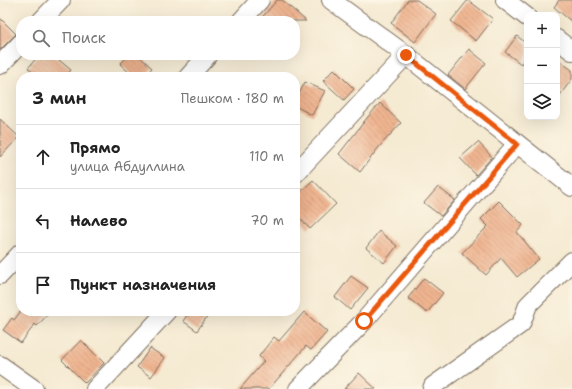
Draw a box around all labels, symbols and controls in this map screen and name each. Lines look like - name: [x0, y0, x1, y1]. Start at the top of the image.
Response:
- map controls: [524, 12, 560, 120]
- button: +: [524, 12, 560, 48]
- search box: [16, 16, 300, 60]
- icon: search: [30, 27, 52, 49]
- text: Поиск: [62, 28, 106, 48]
- route end: [397, 46, 415, 64]
- button: −: [524, 48, 560, 84]
- button: layers: [524, 84, 560, 120]
- text: 3 мин: [32, 87, 87, 109]
- text: Пешком · 180 m: [181, 90, 284, 107]
- text: Прямо: [70, 138, 120, 158]
- icon: ahead: [32, 146, 54, 168]
- text: 110 m: [249, 148, 284, 165]
- text: улица Абдуллина: [70, 158, 185, 175]
- icon: left: [32, 210, 54, 232]
- text: Налево: [70, 211, 128, 231]
- text: 70 m: [250, 212, 284, 229]
- icon: arrive: [32, 274, 54, 296]
- text: Пункт назначения: [70, 275, 216, 295]
- route start: [355, 312, 373, 330]

